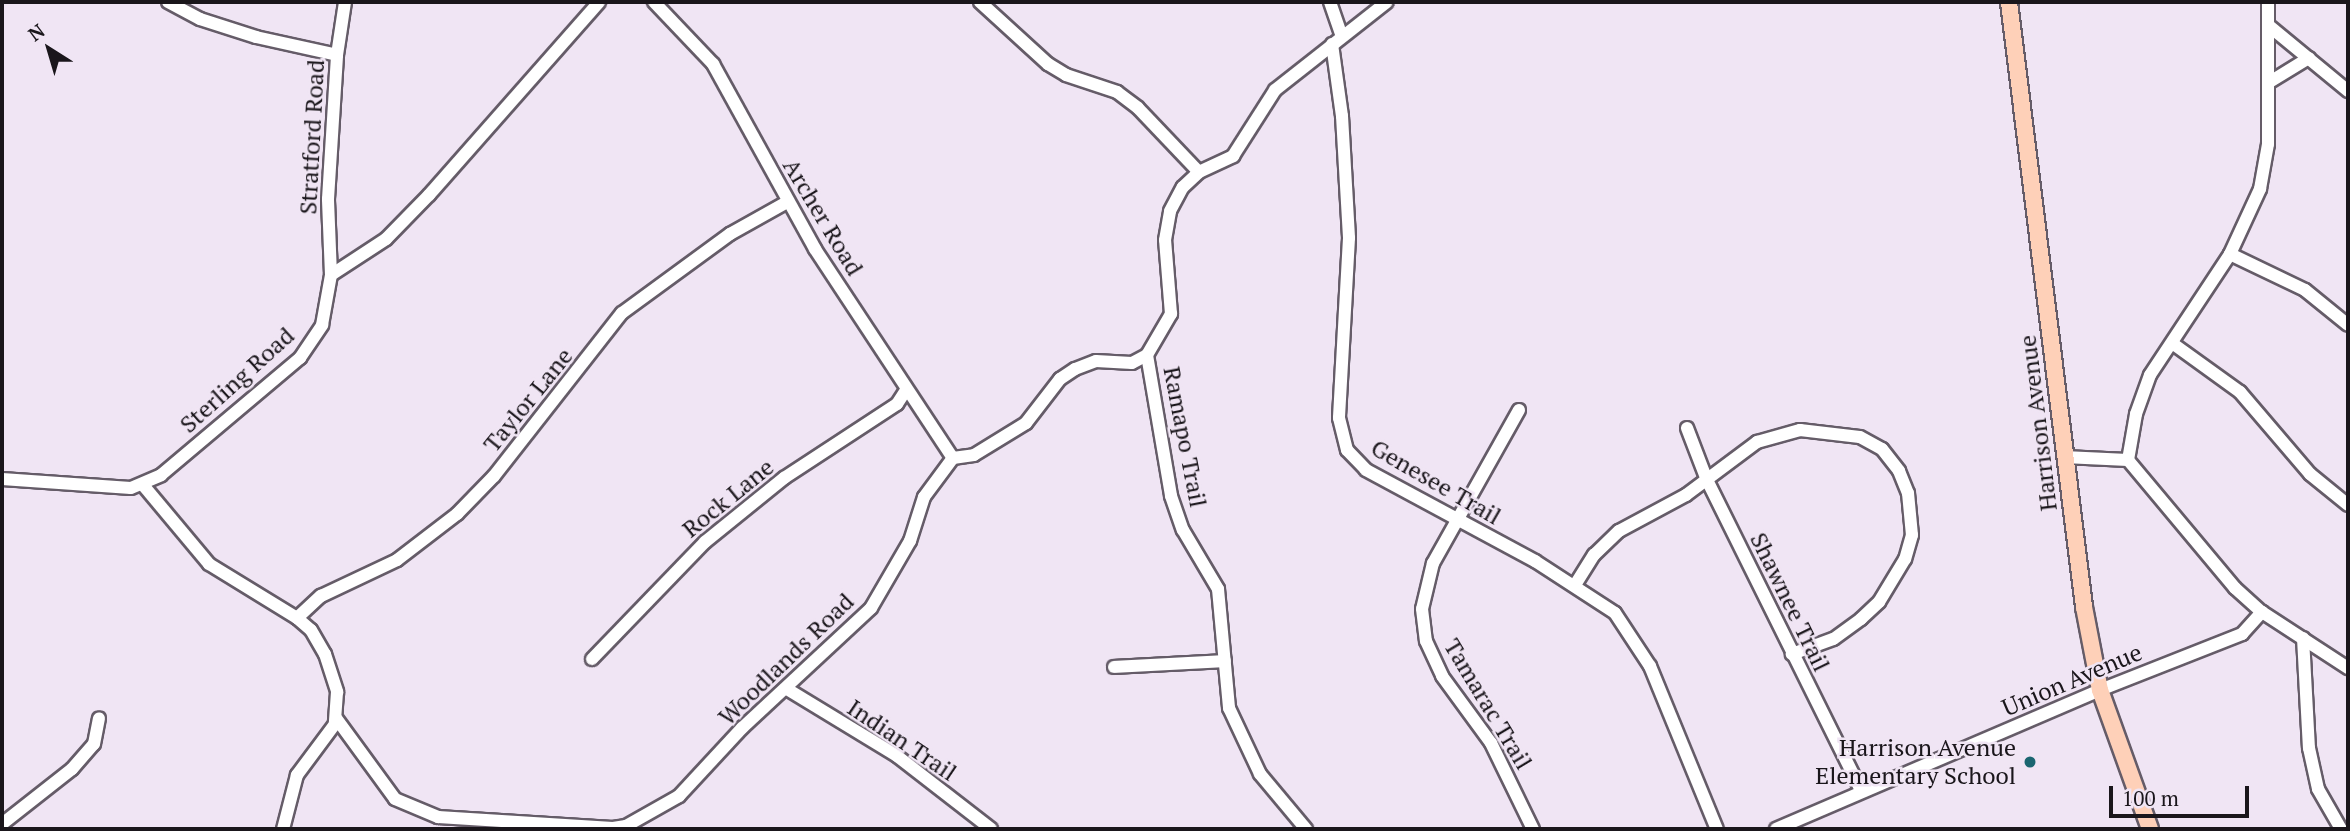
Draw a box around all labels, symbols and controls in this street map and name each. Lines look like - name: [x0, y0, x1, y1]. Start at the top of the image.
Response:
- north arrow: [14, 14, 84, 84]
- text: N: [23, 18, 49, 46]
- street label: Stratford Road: [294, 59, 330, 215]
- street label: Archer Road: [777, 153, 869, 281]
- street label: Sterling Road: [174, 321, 300, 439]
- street label: Harrison Avenue: [2013, 333, 2063, 513]
- street label: Taylor Lane: [477, 342, 579, 458]
- street label: Ramapo Trail: [1157, 364, 1213, 510]
- street label: Genesee Trail: [1366, 433, 1506, 531]
- street label: Rock Lane: [677, 452, 779, 544]
- street label: Shawnee Trail: [1744, 528, 1836, 676]
- street label: Woodlands Road: [712, 587, 860, 731]
- street label: Tamarac Trail: [1438, 633, 1538, 775]
- street label: Union Avenue: [1998, 638, 2146, 722]
- street label: Indian Trail: [842, 693, 962, 787]
- place label: Harrison Avenue Elementary School: [1815, 734, 2016, 790]
- marker: Harrison Avenue Elementary School: [2022, 754, 2038, 770]
- scale bar: [2112, 772, 2252, 816]
- text: 100 m: [2122, 784, 2179, 812]

